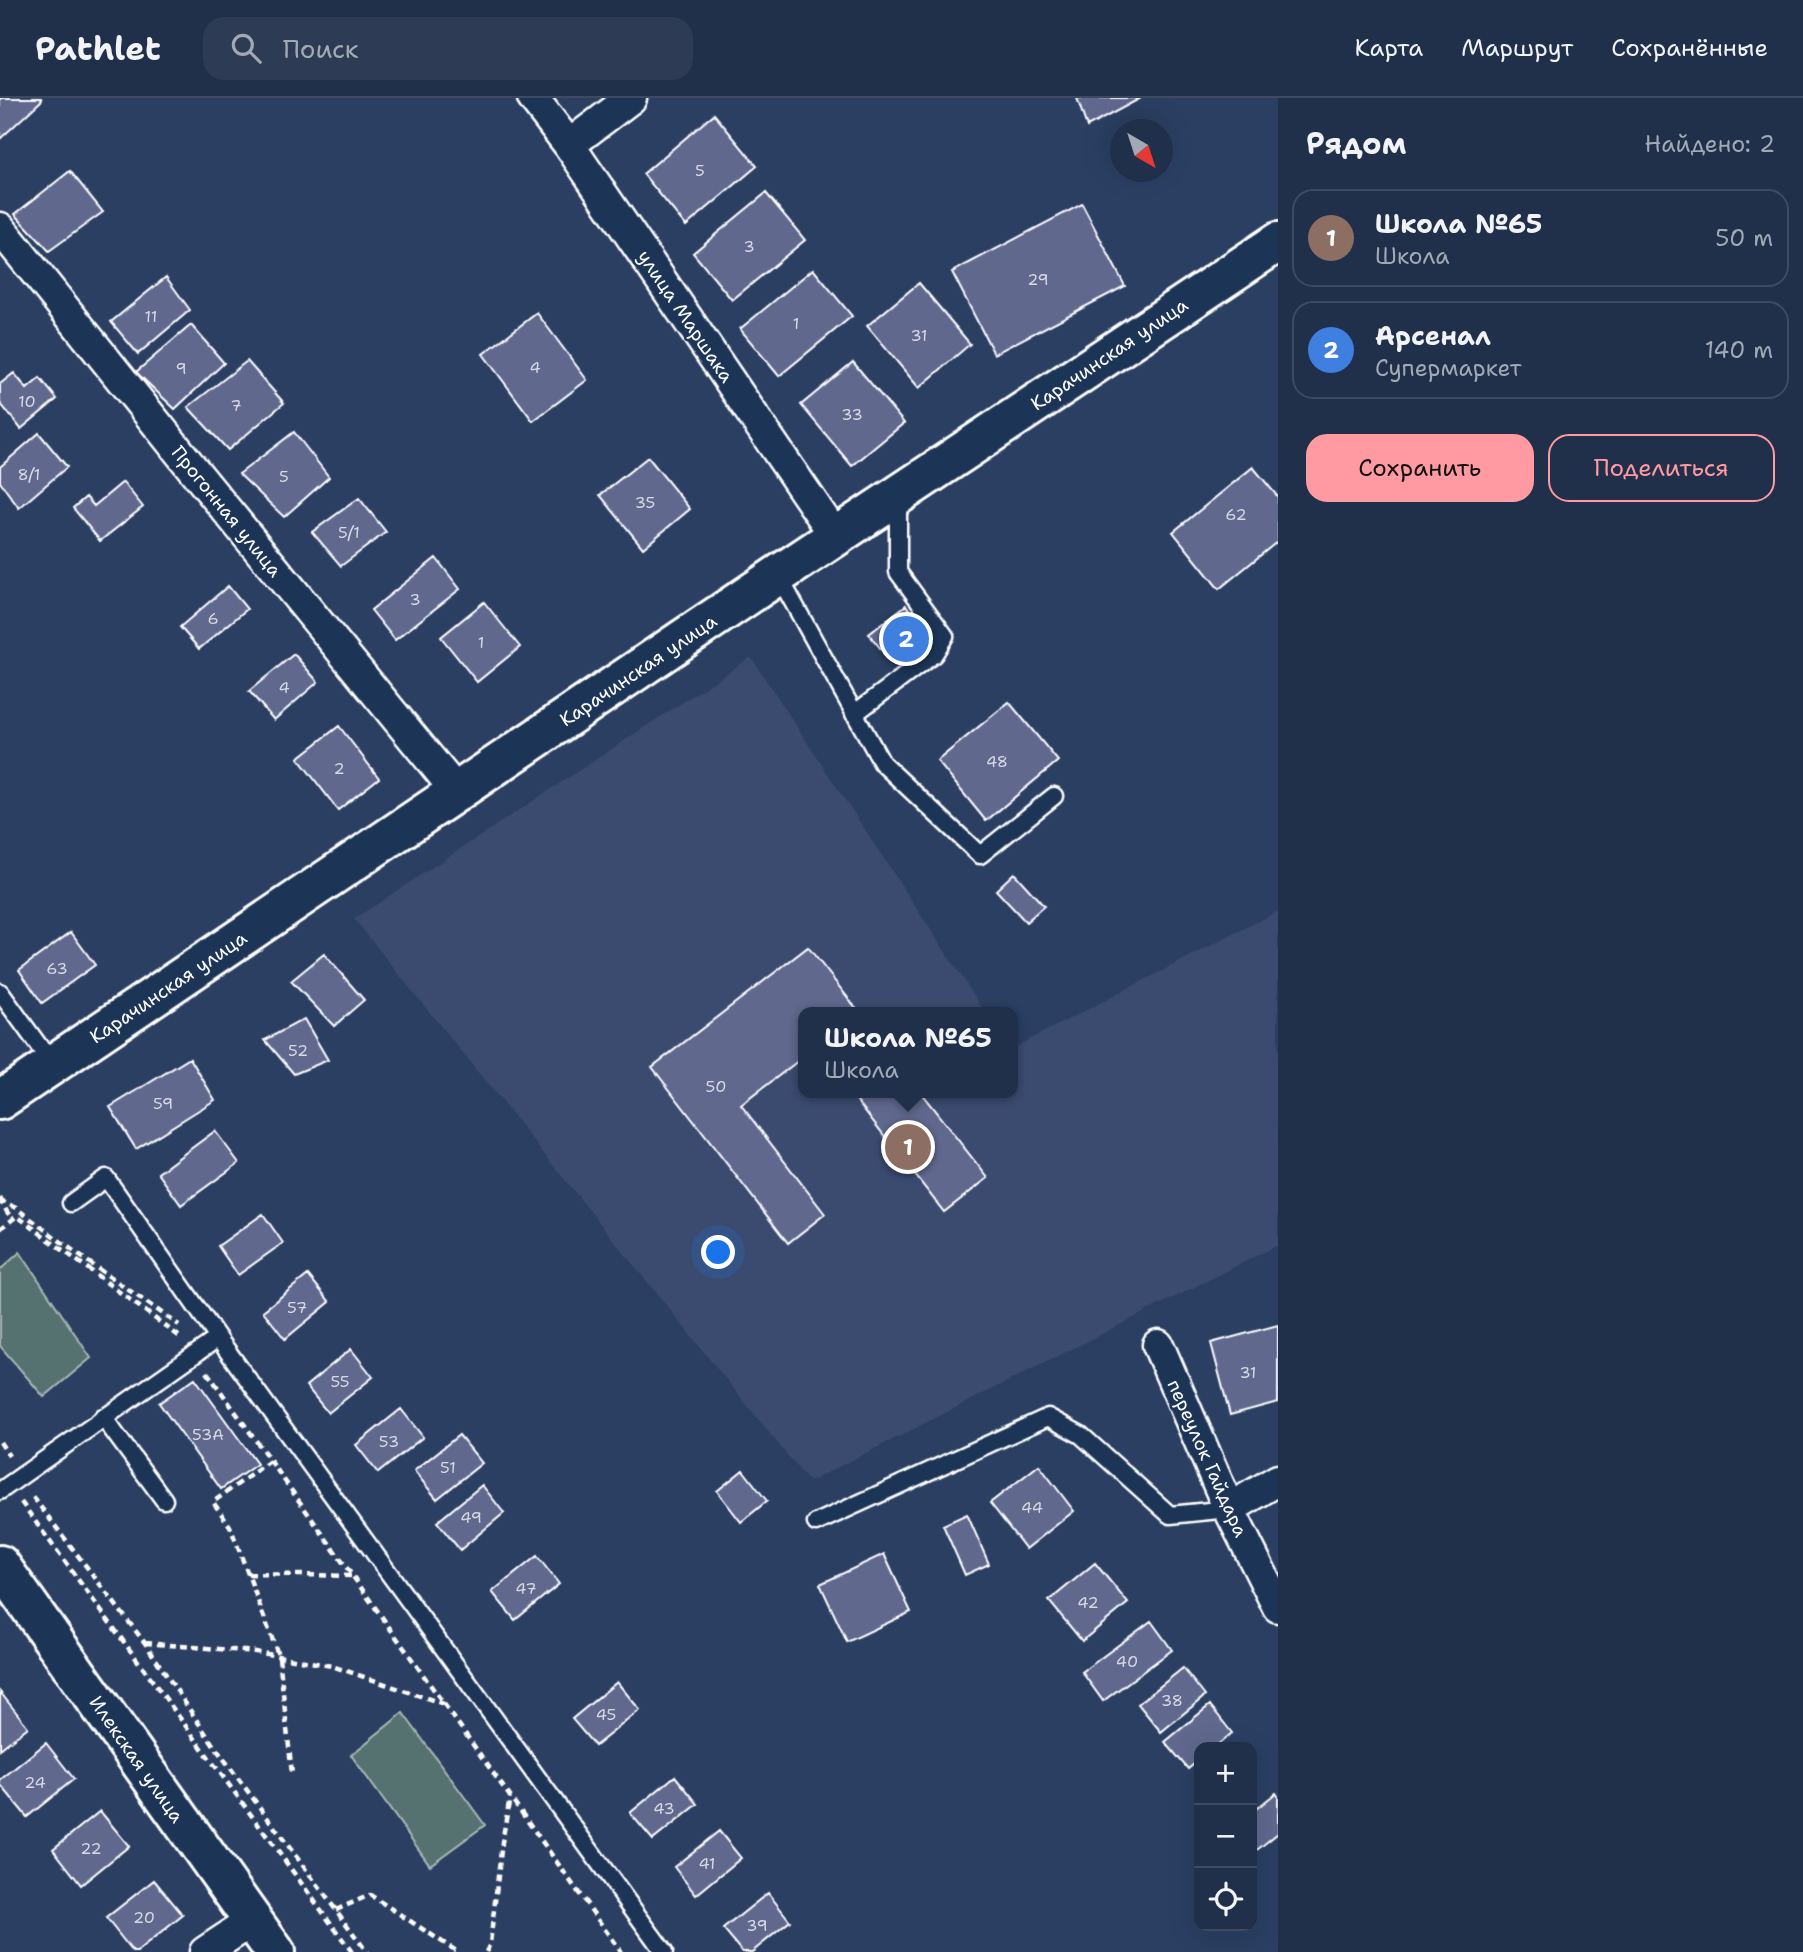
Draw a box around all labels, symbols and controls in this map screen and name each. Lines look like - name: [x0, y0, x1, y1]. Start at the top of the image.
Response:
- search box: [203, 17, 693, 80]
- text: Pathlet: [35, 26, 161, 71]
- icon: search: [227, 29, 265, 67]
- text: Поиск: [283, 31, 359, 66]
- text: Карта: [1355, 32, 1423, 64]
- text: Маршрут: [1461, 32, 1573, 64]
- text: Сохранённые: [1611, 32, 1768, 64]
- north arrow: [1110, 119, 1173, 182]
- text: Рядом: [1306, 123, 1406, 164]
- text: Найдено: 2: [1645, 129, 1775, 159]
- house number: 5: [695, 160, 705, 181]
- text: Школа №65: [1375, 206, 1542, 241]
- text: 1: [1326, 223, 1336, 253]
- text: 50 m: [1715, 223, 1773, 253]
- house number: 3: [743, 236, 755, 257]
- text: Школа: [1375, 241, 1450, 271]
- street label: улица Маршака: [632, 245, 739, 388]
- house number: 29: [1027, 269, 1049, 290]
- street label: Карачинская улица: [1026, 292, 1193, 416]
- house number: 11: [145, 306, 157, 327]
- house number: 1: [793, 313, 799, 334]
- text: Арсенал: [1375, 318, 1491, 353]
- house number: 31: [910, 325, 928, 346]
- text: 2: [1323, 335, 1339, 365]
- text: 140 m: [1705, 335, 1773, 365]
- text: Супермаркет: [1375, 353, 1522, 383]
- house number: 4: [529, 357, 541, 378]
- house number: 9: [175, 358, 187, 379]
- house number: 10: [18, 391, 36, 412]
- house number: 7: [230, 395, 242, 416]
- house number: 33: [841, 404, 863, 425]
- button: Сохранить: [1306, 434, 1534, 502]
- button: Поделиться: [1548, 434, 1775, 502]
- street label: Прогонная улица: [166, 440, 287, 582]
- house number: 8/1: [17, 464, 41, 485]
- house number: 5: [279, 466, 289, 487]
- house number: 35: [635, 492, 655, 513]
- house number: 62: [1225, 504, 1247, 525]
- house number: 5/1: [338, 522, 360, 543]
- house number: 3: [409, 589, 421, 610]
- house number: 6: [207, 608, 219, 629]
- street label: Карачинская улица: [555, 608, 722, 732]
- pin: 2: [883, 613, 929, 665]
- house number: 1: [478, 632, 484, 653]
- house number: 4: [278, 677, 290, 698]
- house number: 48: [986, 751, 1008, 772]
- house number: 2: [333, 758, 345, 779]
- street label: Карачинская улица: [85, 925, 252, 1049]
- house number: 63: [46, 958, 68, 979]
- popup: [798, 1007, 1018, 1098]
- text: Школа №65: [824, 1020, 992, 1055]
- house number: 52: [288, 1040, 308, 1061]
- text: Школа: [824, 1055, 899, 1085]
- house number: 50: [706, 1076, 726, 1097]
- house number: 59: [153, 1093, 173, 1114]
- pin: 1: [885, 1121, 931, 1173]
- your location: [701, 1235, 735, 1269]
- house number: 57: [287, 1297, 307, 1318]
- house number: 31: [1239, 1362, 1257, 1383]
- house number: 55: [330, 1371, 350, 1392]
- street label: переулок Гайдара: [1162, 1375, 1254, 1541]
- house number: 53А: [192, 1424, 224, 1445]
- house number: 53: [379, 1431, 399, 1452]
- house number: 51: [440, 1457, 456, 1478]
- house number: 44: [1021, 1497, 1043, 1518]
- house number: 49: [460, 1507, 482, 1528]
- house number: 47: [515, 1578, 537, 1599]
- house number: 42: [1077, 1592, 1099, 1613]
- house number: 40: [1116, 1651, 1138, 1672]
- house number: 38: [1161, 1690, 1183, 1711]
- street label: Илекская улица: [83, 1691, 190, 1828]
- house number: 45: [596, 1704, 616, 1725]
- map controls: [1194, 1742, 1257, 1931]
- button: +: [1194, 1742, 1257, 1805]
- house number: 24: [24, 1772, 46, 1793]
- house number: 43: [653, 1798, 675, 1819]
- button: −: [1194, 1805, 1257, 1868]
- house number: 22: [80, 1838, 102, 1859]
- house number: 41: [698, 1853, 716, 1874]
- button: locate: [1194, 1868, 1257, 1931]
- house number: 20: [133, 1907, 155, 1928]
- house number: 39: [746, 1915, 768, 1936]

